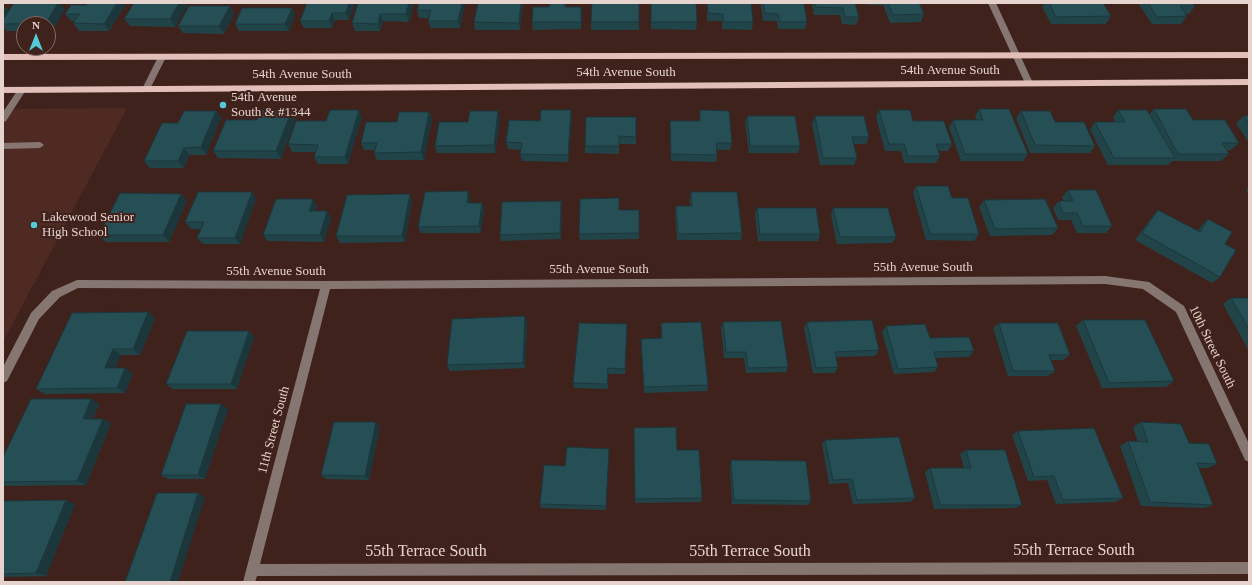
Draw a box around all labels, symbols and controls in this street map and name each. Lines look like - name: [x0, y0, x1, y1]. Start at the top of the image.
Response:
- north arrow: [16, 16, 56, 56]
- text: N: [32, 19, 40, 31]
- street label: 54th Avenue South: [900, 63, 1000, 79]
- street label: 54th Avenue South: [576, 65, 676, 81]
- street label: 54th Avenue South: [252, 67, 352, 83]
- place label: 54th Avenue South & #1344: [231, 90, 310, 121]
- marker: 54th Avenue South & #1344: [218, 100, 228, 110]
- place label: Lakewood Senior High School: [42, 210, 134, 241]
- marker: Lakewood Senior High School: [29, 220, 39, 230]
- street label: 55th Avenue South: [873, 260, 973, 276]
- street label: 55th Avenue South: [549, 262, 649, 278]
- street label: 55th Avenue South: [226, 264, 326, 280]
- street label: 10th Street South: [1185, 303, 1239, 391]
- street label: 11th Street South: [255, 385, 293, 475]
- street label: 55th Terrace South: [1013, 541, 1135, 561]
- street label: 55th Terrace South: [365, 542, 487, 562]
- street label: 55th Terrace South: [689, 542, 811, 562]

